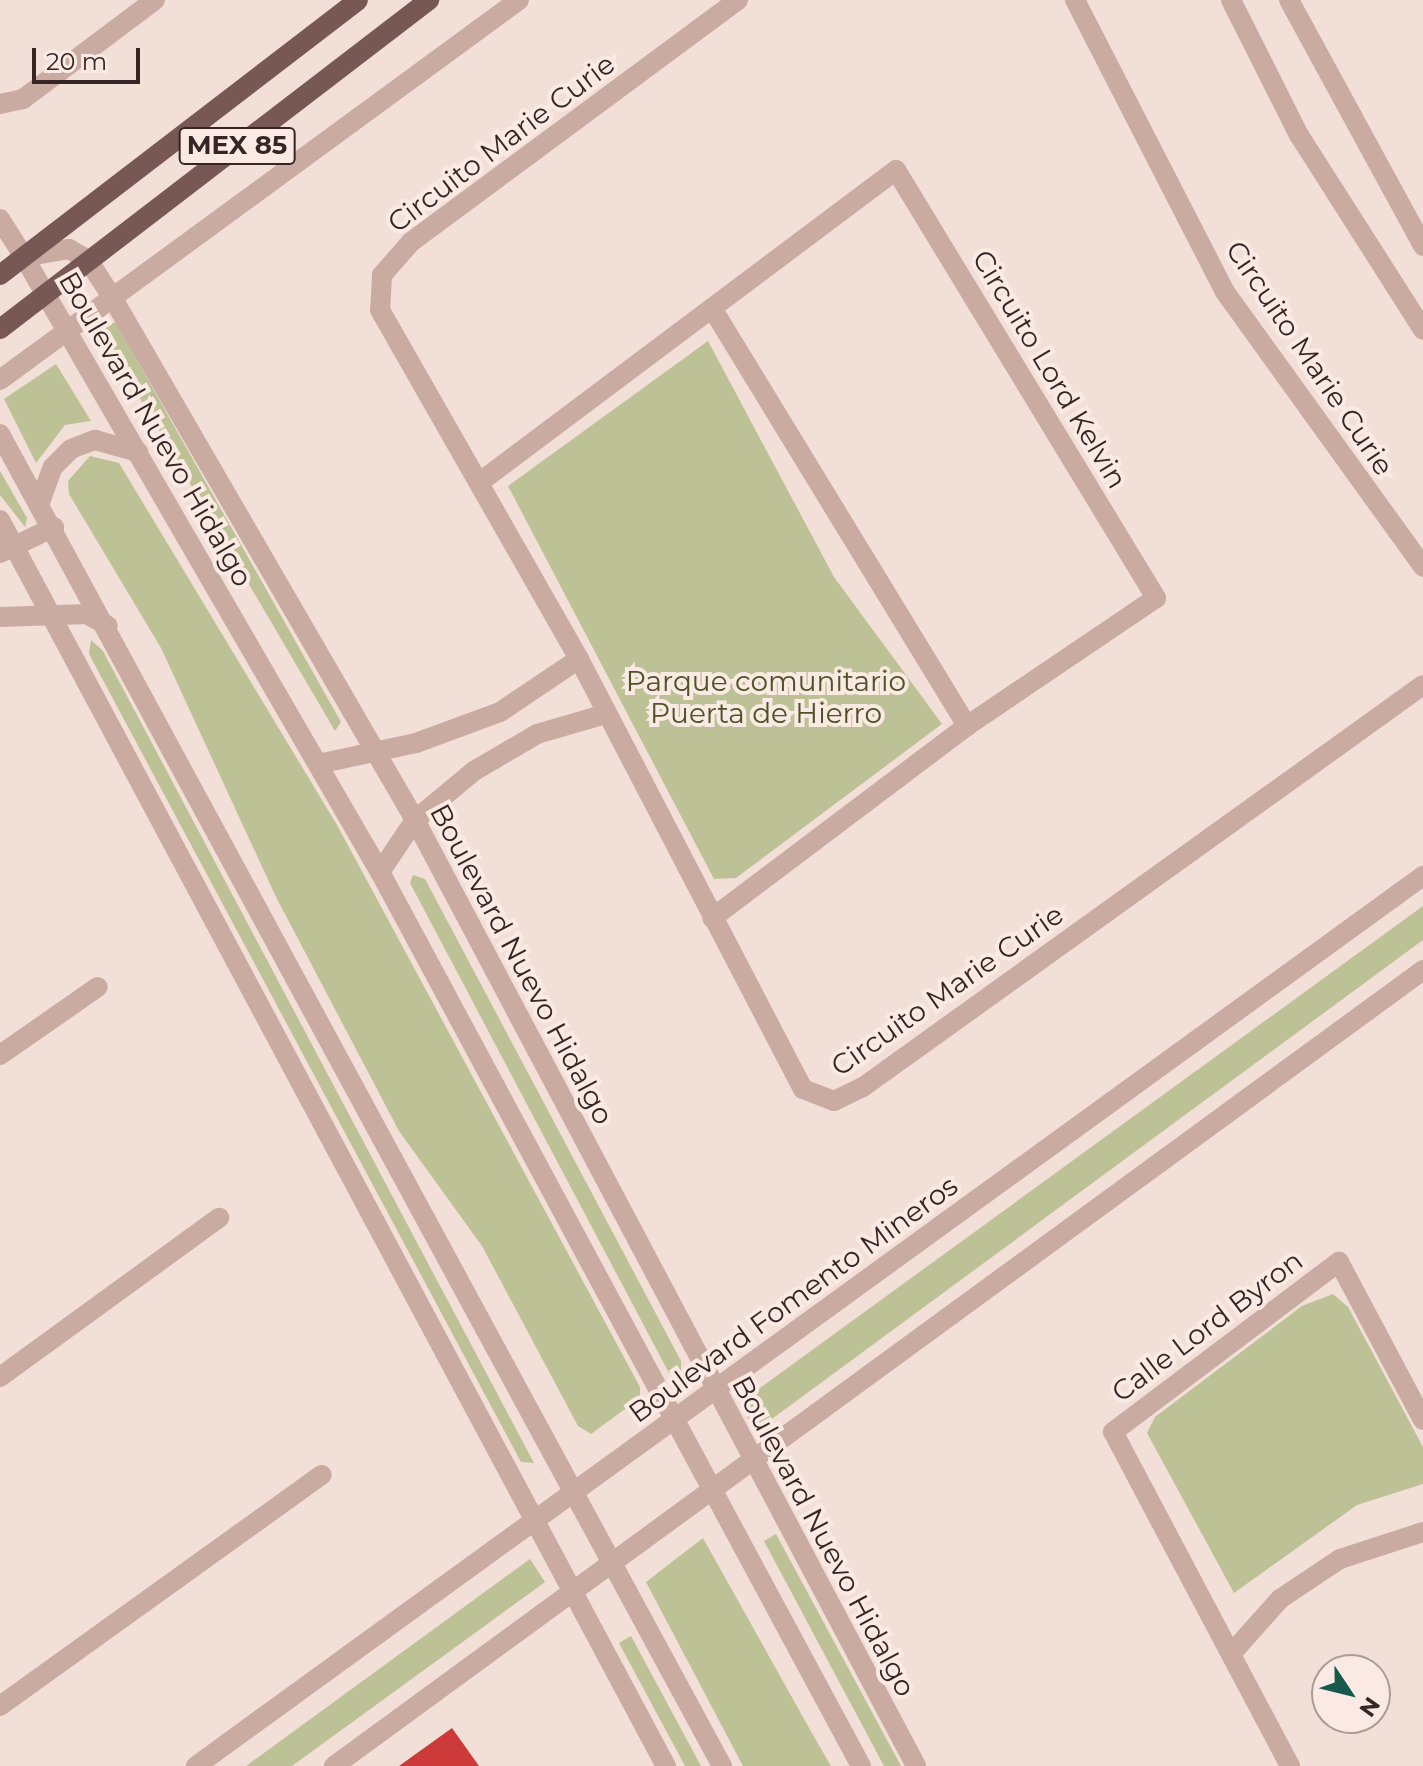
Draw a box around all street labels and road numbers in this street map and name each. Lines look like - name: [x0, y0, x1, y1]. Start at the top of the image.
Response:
- street label: Circuito Marie Curie: [381, 47, 621, 239]
- road number: MEX 85: [177, 124, 297, 168]
- street label: Circuito Marie Curie: [1219, 234, 1401, 482]
- street label: Circuito Lord Kelvin: [966, 244, 1134, 494]
- street label: Boulevard Nuevo Hidalgo: [52, 266, 260, 592]
- street label: Boulevard Nuevo Hidalgo: [423, 798, 621, 1130]
- street label: Circuito Marie Curie: [825, 897, 1069, 1083]
- street label: Boulevard Fomento Mineros: [622, 1168, 964, 1430]
- street label: Calle Lord Byron: [1105, 1243, 1309, 1409]
- street label: Boulevard Nuevo Hidalgo: [725, 1370, 923, 1702]

